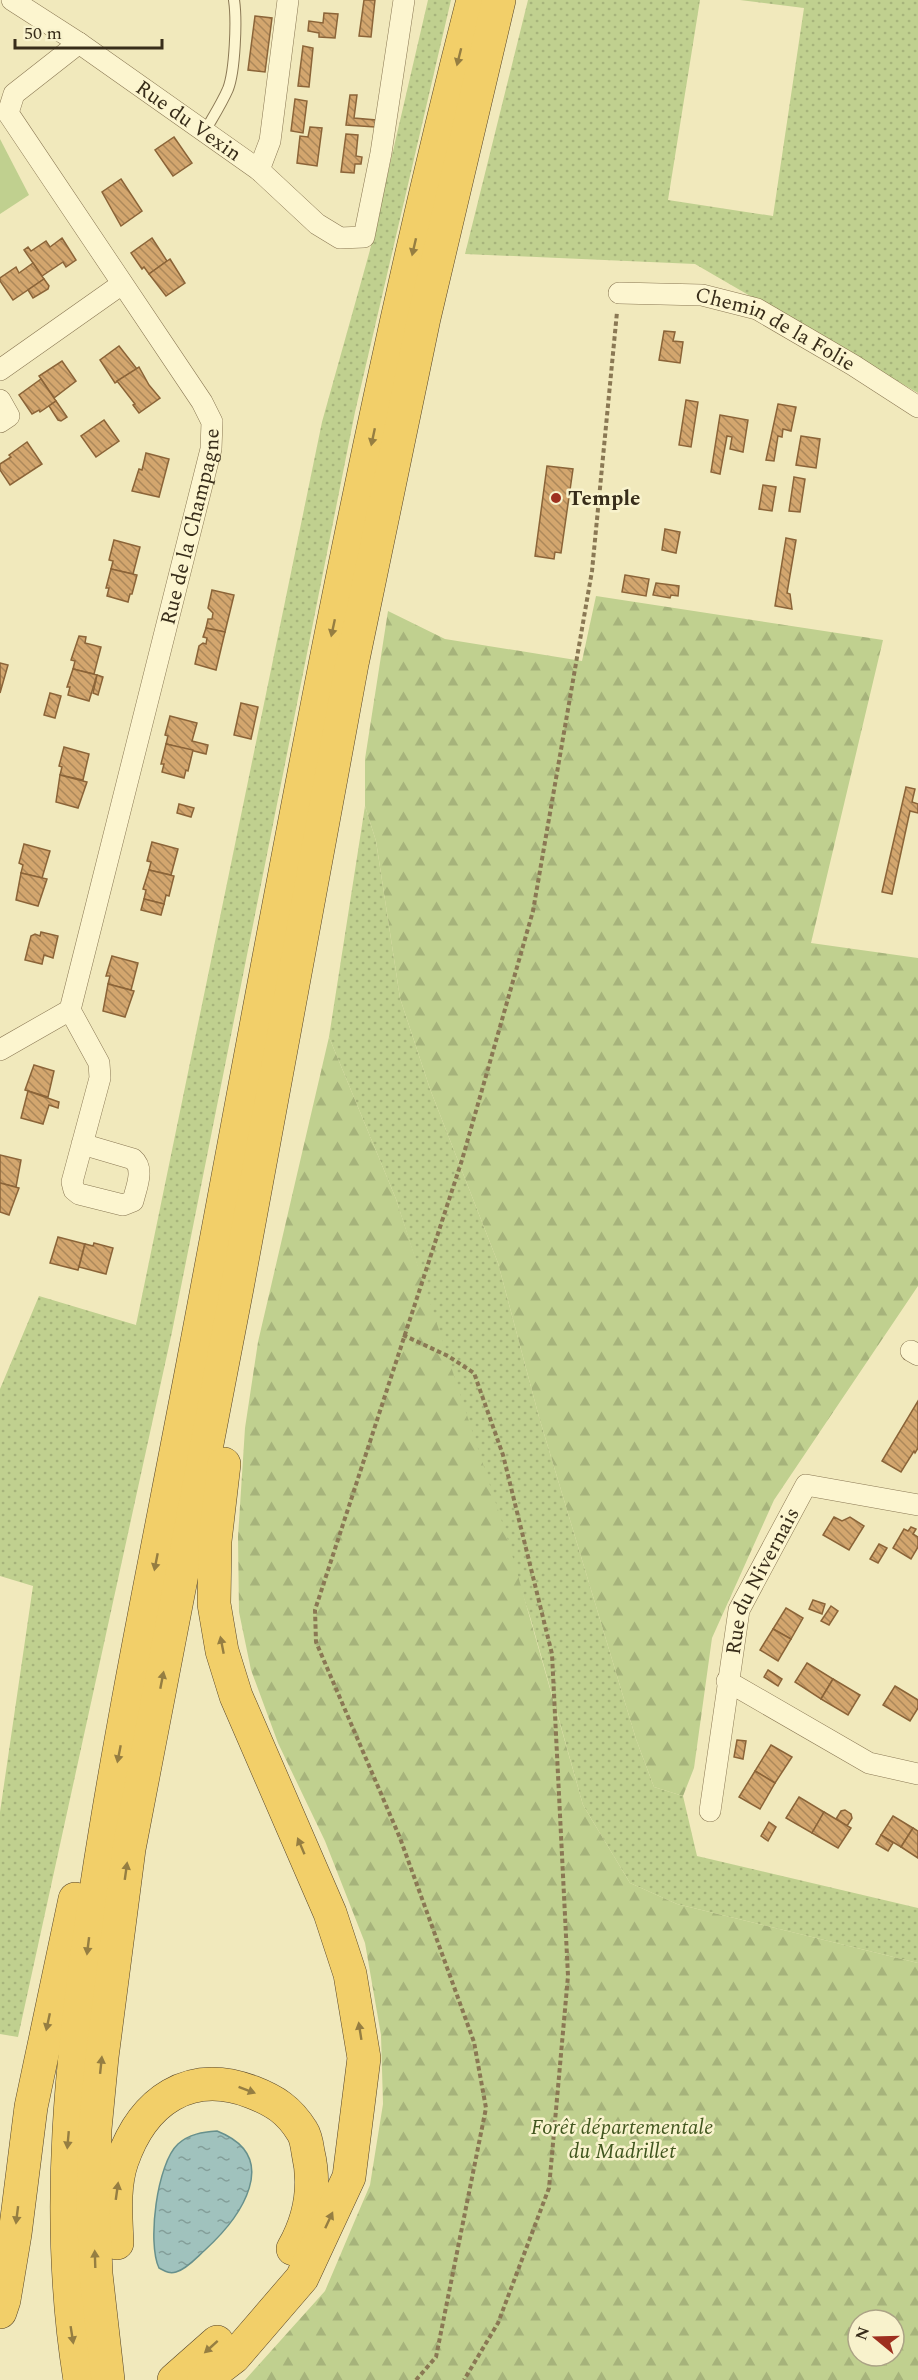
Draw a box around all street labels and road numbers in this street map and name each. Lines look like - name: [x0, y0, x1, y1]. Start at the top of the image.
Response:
- street label: Rue du Vexin: [129, 73, 248, 170]
- street label: Chemin de la Folie: [691, 279, 861, 380]
- street label: Rue de la Champagne: [152, 428, 229, 629]
- street label: Rue du Nivernais: [718, 1502, 808, 1657]

